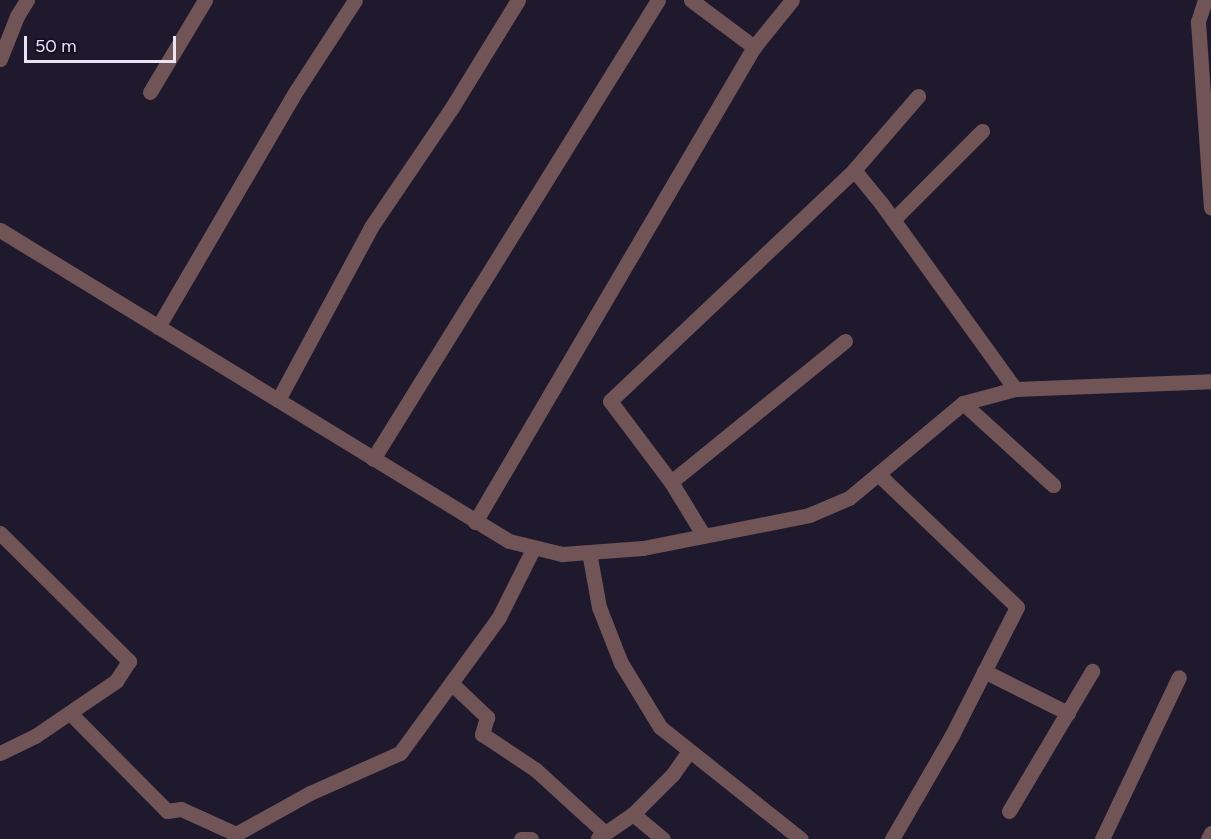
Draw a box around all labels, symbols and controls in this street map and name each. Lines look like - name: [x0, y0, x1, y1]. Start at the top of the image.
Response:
- scale bar: [27, 24, 178, 62]
- text: 50 m: [35, 35, 77, 57]

